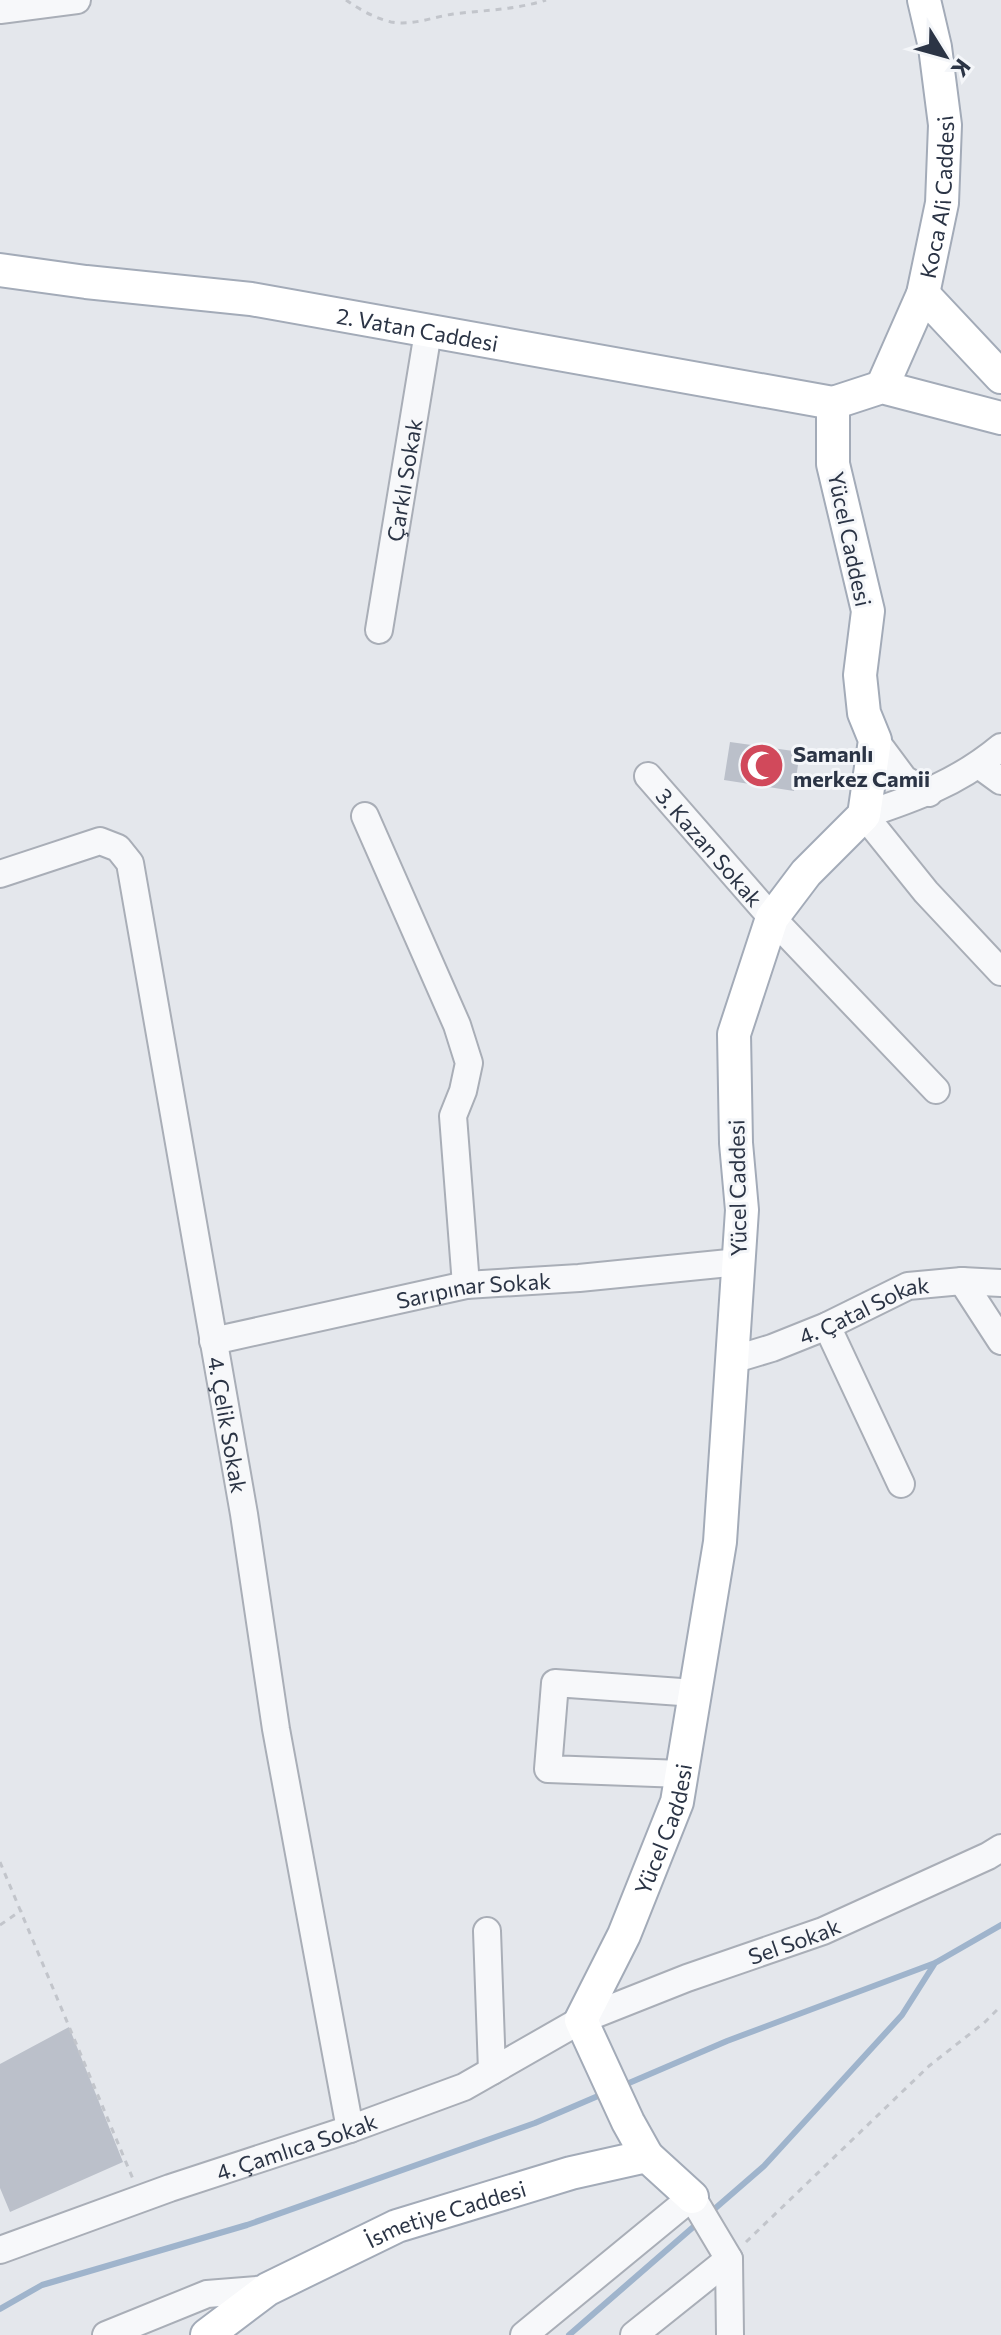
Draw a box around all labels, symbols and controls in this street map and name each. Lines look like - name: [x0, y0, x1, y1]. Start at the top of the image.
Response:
- north arrow: [905, 16, 985, 96]
- text: K: [946, 54, 977, 83]
- street label: Koca Ali Caddesi: [913, 114, 959, 281]
- street label: 2. Vatan Caddesi: [335, 301, 501, 356]
- street label: Çarklı Sokak: [380, 416, 427, 544]
- street label: Yücel Caddesi: [823, 469, 877, 609]
- place label: Samanlı merkez Camii: [793, 740, 930, 792]
- mosque icon: Samanlı merkez Camii: [738, 742, 786, 790]
- street label: 3. Kazan Sokak: [651, 782, 769, 912]
- street label: Yücel Caddesi: [722, 1119, 752, 1257]
- street label: Sarıpınar Sokak: [394, 1266, 552, 1314]
- street label: 4. Çatal Sokak: [795, 1271, 930, 1349]
- street label: 4. Çelik Sokak: [203, 1354, 254, 1495]
- street label: Yücel Caddesi: [628, 1762, 697, 1898]
- street label: Sel Sokak: [744, 1912, 844, 1969]
- street label: 4. Çamlıca Sokak: [213, 2107, 380, 2185]
- street label: İsmetiye Caddesi: [361, 2174, 529, 2253]

